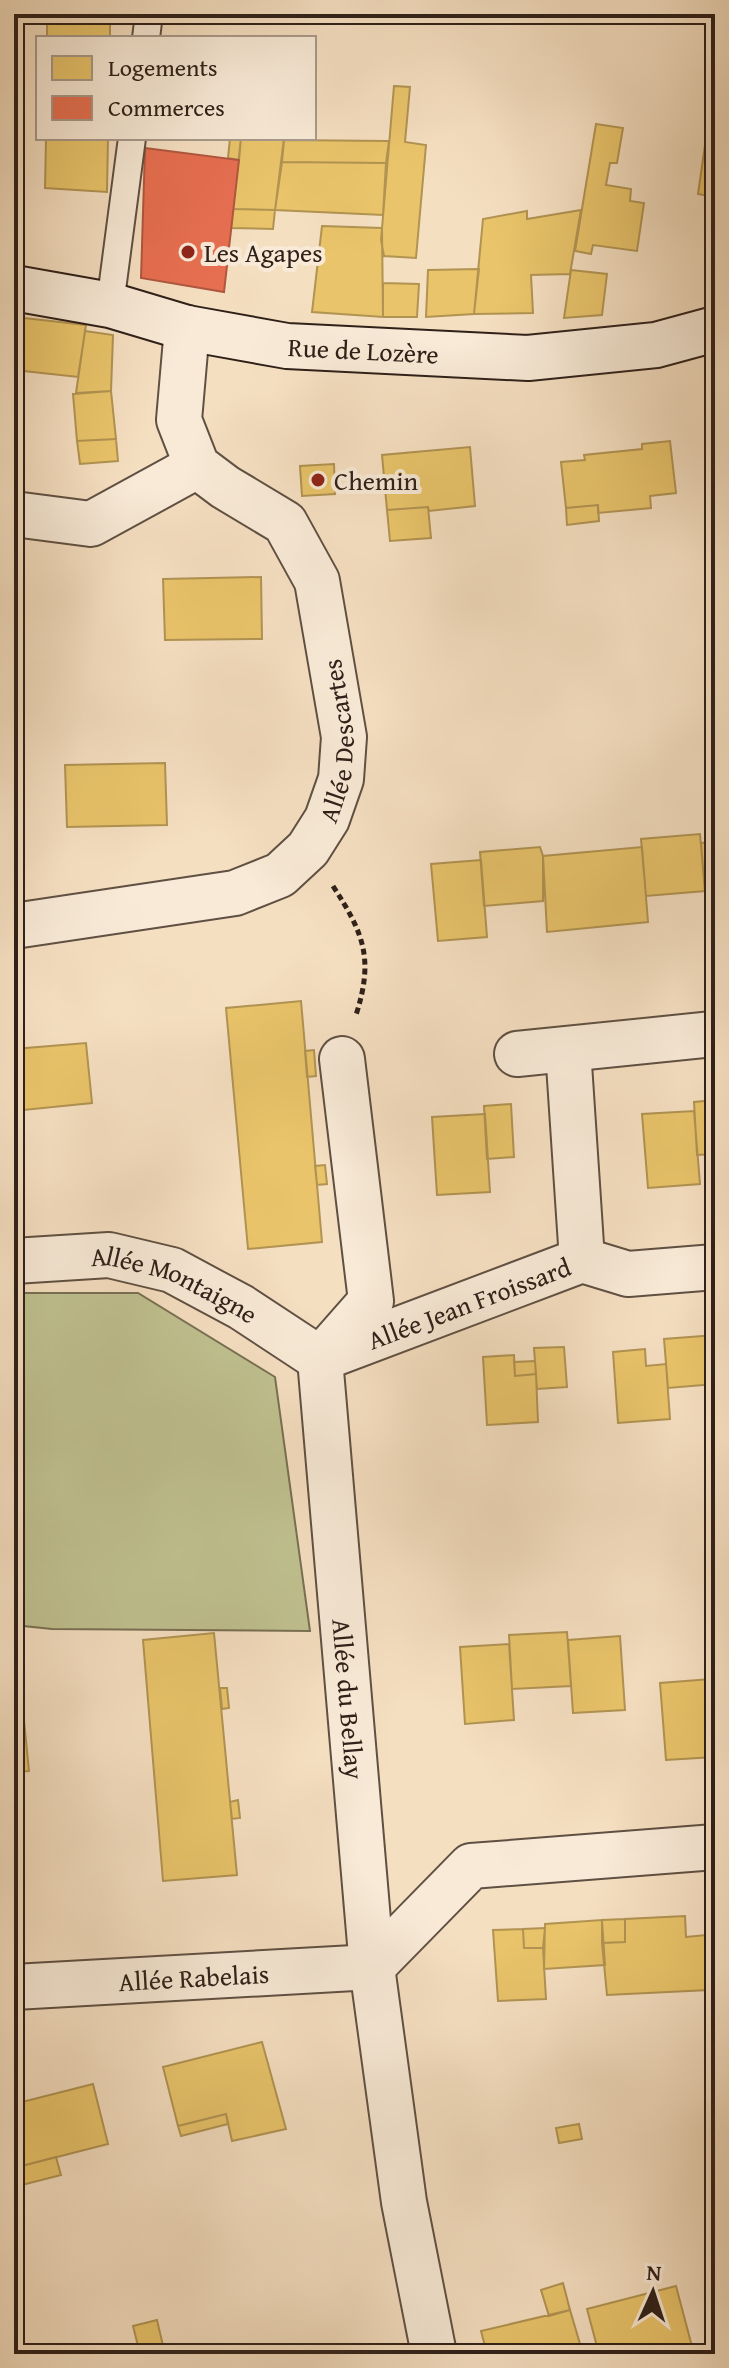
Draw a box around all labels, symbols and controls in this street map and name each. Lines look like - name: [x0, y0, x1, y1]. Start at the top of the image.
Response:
- legend: [36, 36, 316, 140]
- text: Logements: [108, 50, 218, 85]
- text: Commerces: [108, 90, 225, 125]
- place label: Les Agapes: [204, 233, 322, 272]
- marker: Les Agapes: [179, 243, 197, 261]
- street label: Rue de Lozère: [287, 327, 440, 373]
- place label: Chemin: [334, 461, 418, 500]
- marker: Chemin: [309, 471, 327, 489]
- street label: Allée Descartes: [308, 656, 364, 828]
- street label: Allée Montaigne: [89, 1235, 266, 1333]
- street label: Allée Jean Froissard: [362, 1247, 576, 1359]
- street label: Allée du Bellay: [323, 1617, 375, 1781]
- street label: Allée Rabelais: [117, 1953, 270, 2001]
- north arrow: [613, 2252, 693, 2332]
- text: N: [646, 2256, 663, 2288]

